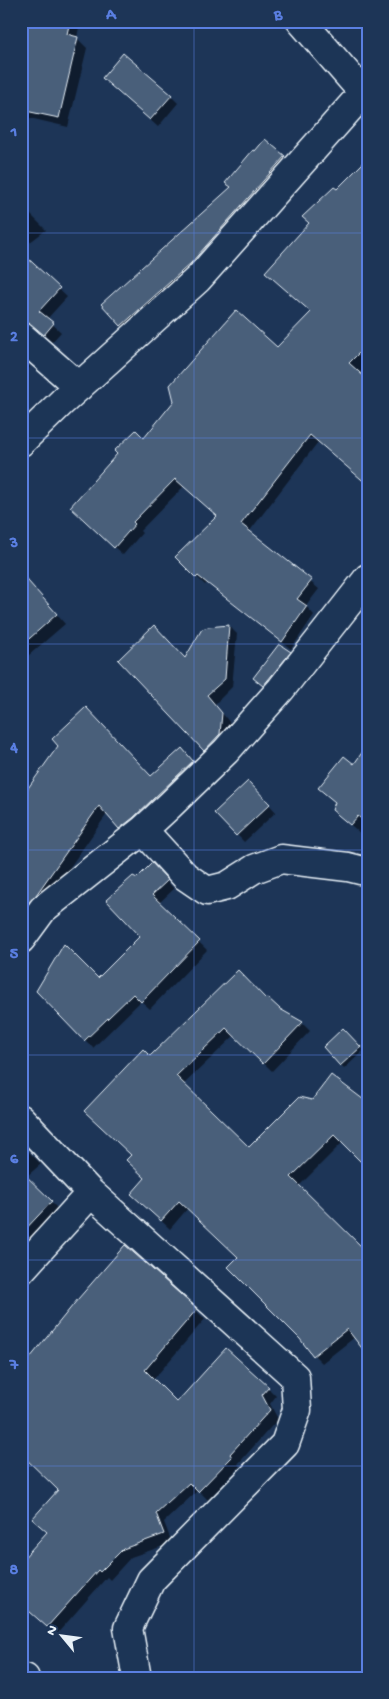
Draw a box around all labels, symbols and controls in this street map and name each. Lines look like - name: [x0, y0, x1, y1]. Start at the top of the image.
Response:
- text: A: [105, 7, 117, 26]
- text: B: [273, 7, 283, 26]
- text: 1: [10, 124, 17, 143]
- text: 2: [10, 329, 18, 348]
- text: 3: [9, 535, 18, 554]
- text: 4: [9, 740, 18, 759]
- text: 5: [10, 946, 19, 965]
- text: 6: [10, 1151, 19, 1170]
- text: 7: [9, 1357, 19, 1376]
- text: 8: [10, 1562, 19, 1581]
- north arrow: [38, 1612, 88, 1662]
- text: N: [43, 1623, 62, 1639]

